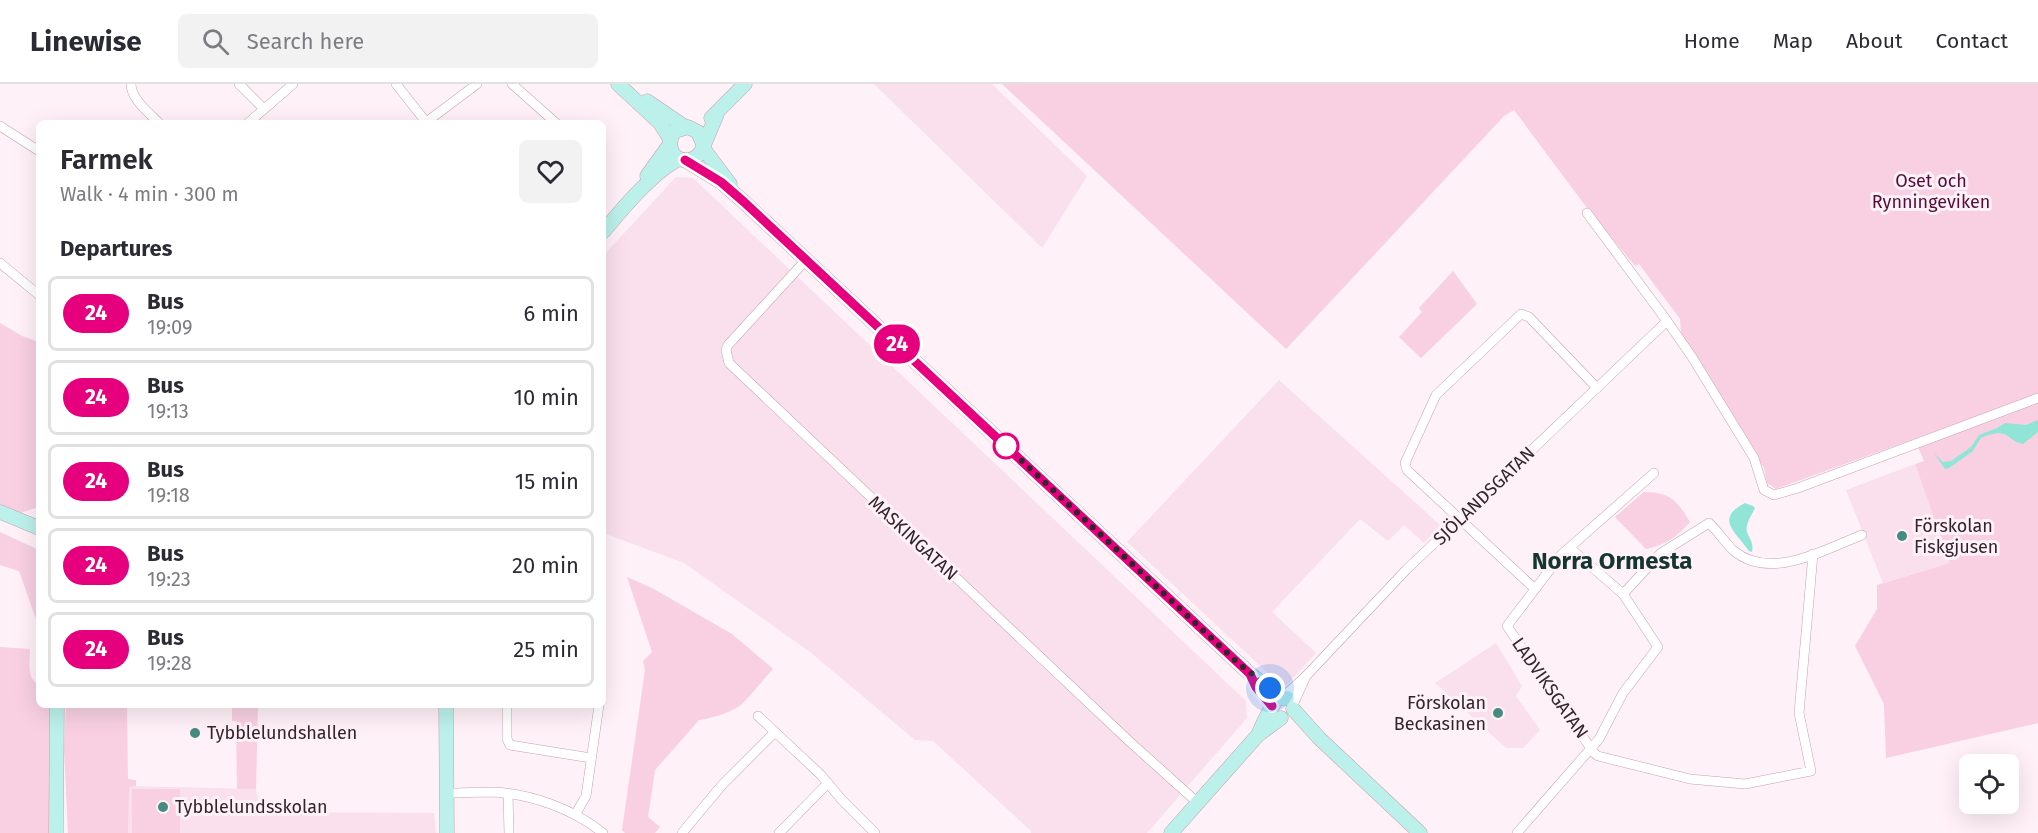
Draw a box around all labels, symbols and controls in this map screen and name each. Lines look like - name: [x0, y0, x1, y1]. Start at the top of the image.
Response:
- search box: [178, 14, 598, 68]
- text: Linewise: [30, 25, 142, 58]
- icon: search: [199, 25, 232, 58]
- text: Search here: [247, 28, 364, 55]
- text: Home: [1684, 28, 1740, 54]
- text: Map: [1773, 28, 1813, 54]
- text: About: [1846, 28, 1903, 54]
- text: Contact: [1936, 28, 2008, 54]
- button: heart: [519, 140, 582, 203]
- text: Farmek: [60, 143, 153, 176]
- park label: Oset och Rynningeviken: [1872, 170, 1990, 213]
- text: Walk · 4 min · 300 m: [60, 182, 239, 206]
- text: Departures: [60, 235, 172, 262]
- text: Bus: [147, 288, 184, 315]
- text: 24: [85, 300, 107, 326]
- text: 6 min: [523, 300, 579, 327]
- text: 19:09: [147, 315, 192, 339]
- line badge: 24: [870, 324, 924, 364]
- text: 24: [886, 331, 908, 357]
- text: Bus: [147, 372, 184, 399]
- text: 24: [85, 384, 107, 410]
- text: 10 min: [513, 384, 579, 411]
- text: 19:13: [147, 399, 189, 423]
- unlabelled marker: [993, 433, 1019, 459]
- street label: SJÖLANDSGATAN: [1429, 442, 1539, 550]
- text: Bus: [147, 456, 184, 483]
- text: 24: [85, 468, 107, 494]
- text: 15 min: [515, 468, 579, 495]
- text: 19:18: [147, 483, 190, 507]
- street label: MASKINGATAN: [864, 491, 962, 585]
- place label: Förskolan Fiskgjusen: [1914, 515, 1998, 558]
- marker: Förskolan Fiskgjusen: [1895, 529, 1909, 543]
- text: Bus: [147, 540, 184, 567]
- district label: Norra Ormesta: [1532, 547, 1692, 575]
- text: 24: [85, 552, 107, 578]
- text: 20 min: [512, 552, 579, 579]
- text: 19:23: [147, 567, 191, 591]
- text: Bus: [147, 624, 184, 651]
- street label: LADVIKSGATAN: [1507, 633, 1593, 743]
- text: 24: [85, 636, 107, 662]
- text: 25 min: [513, 636, 579, 663]
- text: 19:28: [147, 651, 192, 675]
- your location: [1255, 673, 1285, 703]
- place label: Förskolan Beckasinen: [1394, 692, 1486, 735]
- marker: Förskolan Beckasinen: [1491, 706, 1505, 720]
- place label: Tybblelundshallen: [207, 722, 357, 744]
- marker: Tybblelundshallen: [188, 726, 202, 740]
- map controls: [1959, 754, 2019, 814]
- button: locate: [1959, 754, 2019, 814]
- place label: Tybblelundsskolan: [175, 796, 328, 818]
- marker: Tybblelundsskolan: [156, 800, 170, 814]

